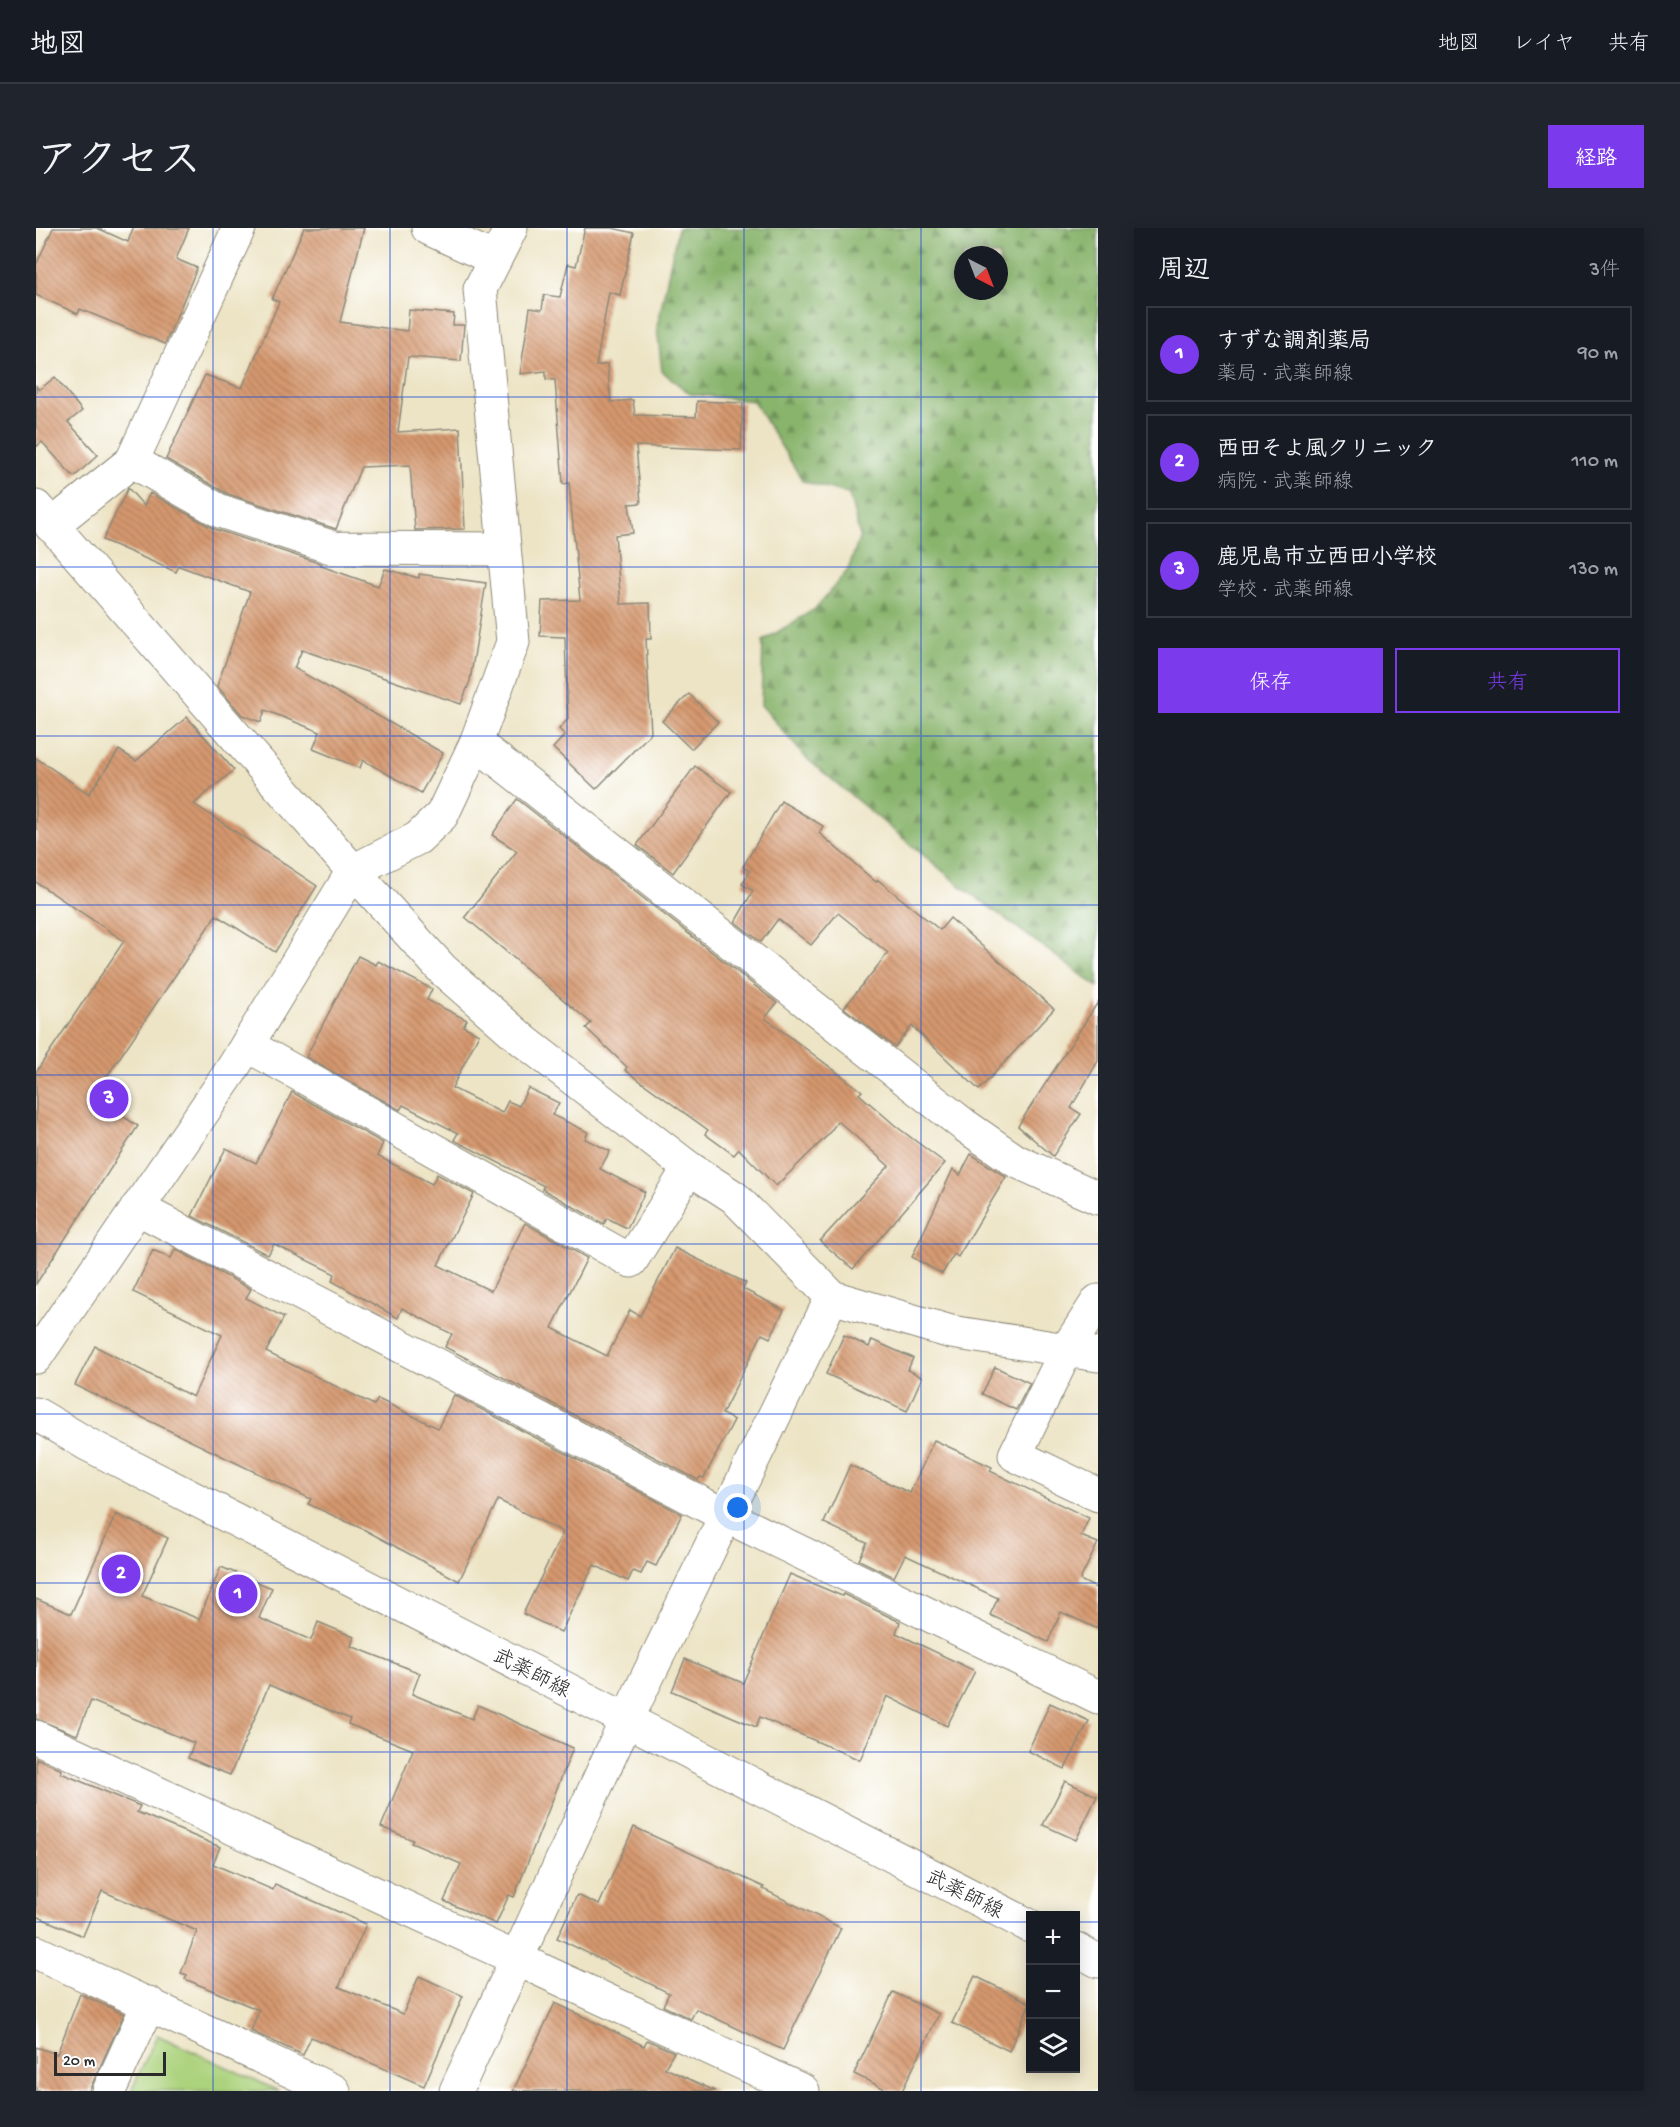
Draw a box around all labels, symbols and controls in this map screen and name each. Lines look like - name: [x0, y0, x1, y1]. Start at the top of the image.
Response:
- text: 地図: [30, 30, 86, 63]
- text: 地図: [1438, 33, 1480, 58]
- text: レイヤ: [1513, 33, 1575, 58]
- text: 共有: [1608, 33, 1650, 58]
- button: 経路: [1548, 125, 1644, 188]
- text: アクセス: [36, 140, 201, 189]
- north arrow: [954, 246, 1008, 300]
- text: 周辺: [1158, 257, 1210, 288]
- text: 3件: [1590, 260, 1620, 283]
- text: すずな調剤薬局: [1217, 330, 1371, 356]
- text: 1: [1175, 343, 1184, 366]
- text: 90 m: [1578, 343, 1618, 366]
- text: 薬局 · 武薬師線: [1217, 364, 1353, 387]
- text: 西田そよ風クリニック: [1217, 438, 1437, 464]
- text: 2: [1175, 451, 1184, 474]
- text: 110 m: [1572, 451, 1618, 474]
- text: 病院 · 武薬師線: [1217, 472, 1353, 495]
- text: 鹿児島市立西田小学校: [1217, 546, 1437, 572]
- text: 3: [1174, 559, 1185, 582]
- text: 130 m: [1569, 559, 1618, 582]
- text: 学校 · 武薬師線: [1217, 580, 1353, 603]
- button: 保存: [1158, 648, 1383, 713]
- button: 共有: [1395, 648, 1620, 713]
- pin: 3: [90, 1076, 128, 1122]
- your location: [723, 1493, 752, 1522]
- pin: 2: [102, 1552, 140, 1596]
- pin: 1: [218, 1572, 258, 1616]
- street label: 武薬師線: [487, 1643, 574, 1705]
- street label: 武薬師線: [920, 1864, 1007, 1926]
- map controls: [1026, 1911, 1080, 2073]
- button: +: [1026, 1911, 1080, 1965]
- button: −: [1026, 1965, 1080, 2019]
- button: layers: [1026, 2019, 1080, 2073]
- scale bar: [54, 2049, 166, 2076]
- text: 20 m: [63, 2053, 95, 2072]

